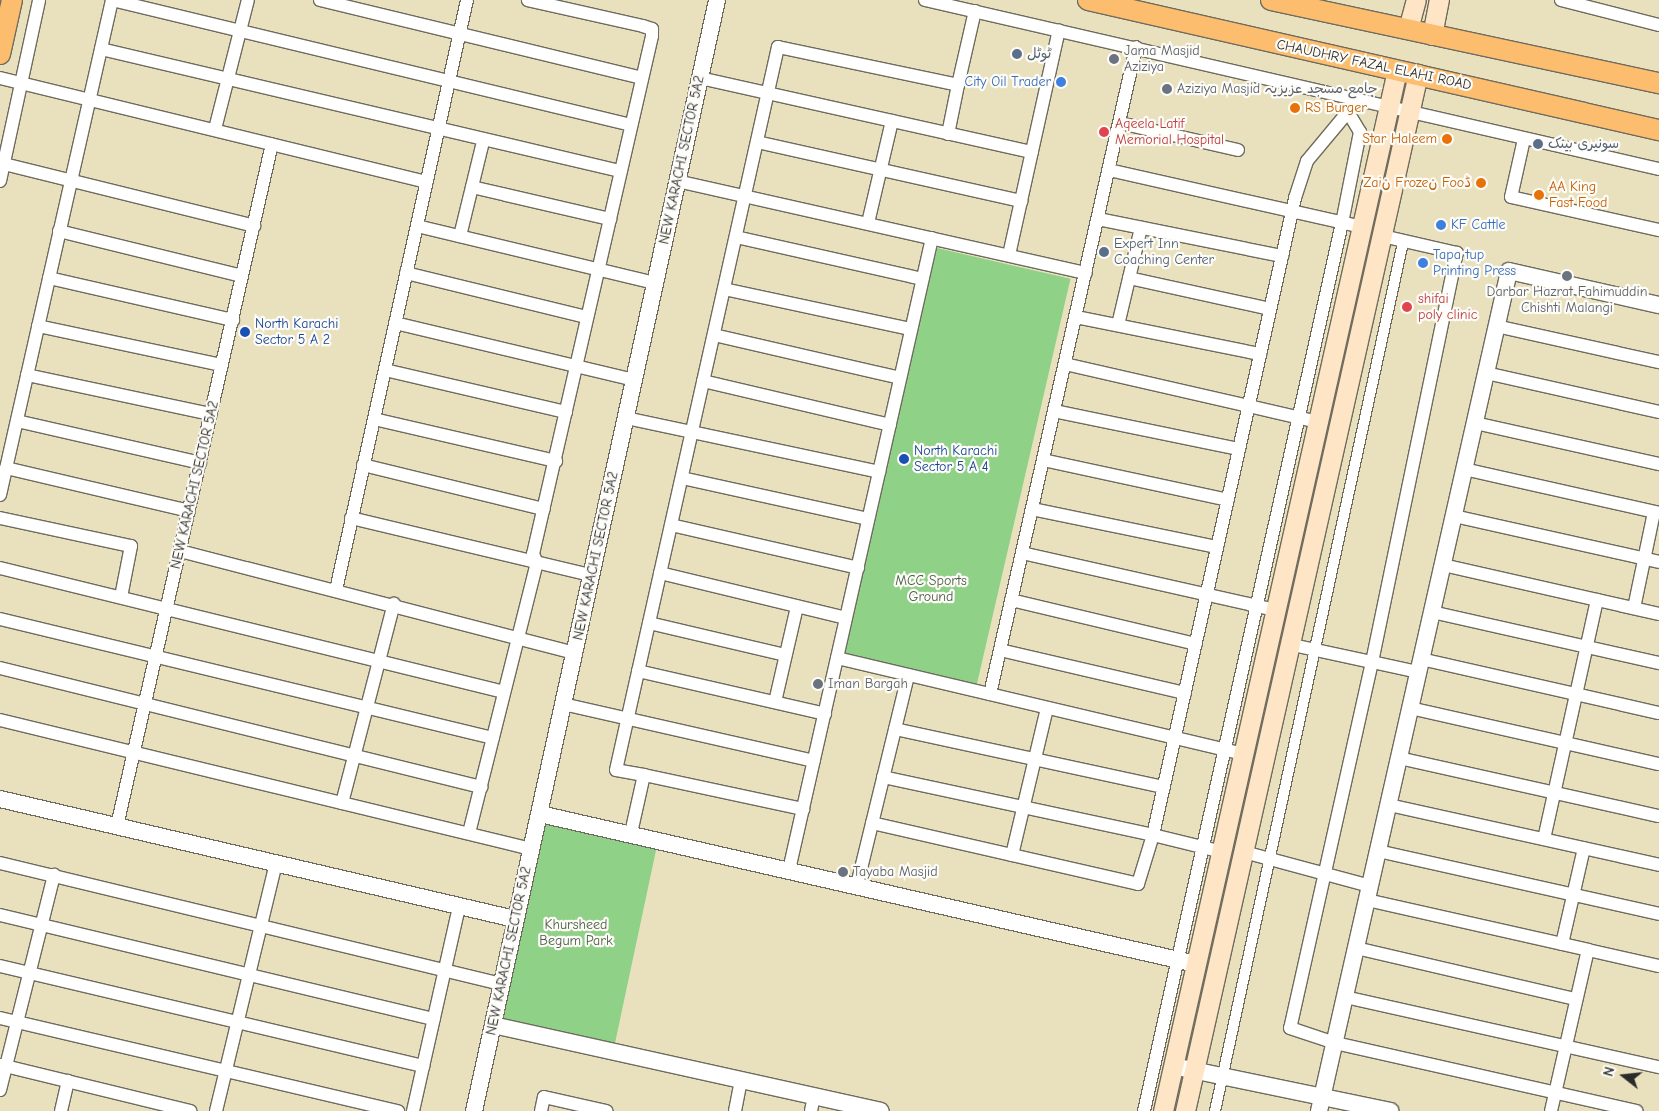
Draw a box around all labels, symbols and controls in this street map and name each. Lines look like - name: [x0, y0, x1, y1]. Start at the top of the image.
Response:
- street label: CHAUDHRY FAZAL ELAHI ROAD: [1275, 36, 1473, 94]
- place label: Jama Masjid Aziziya: [1124, 43, 1200, 75]
- place label: ٹوٹل: [1027, 46, 1051, 62]
- marker: ٹوٹل: [1011, 48, 1023, 60]
- marker: Jama Masjid Aziziya: [1108, 53, 1120, 65]
- street label: NEW KARACHI SECTOR 5A2: [656, 74, 708, 246]
- place label: City Oil Trader: [965, 74, 1051, 90]
- marker: City Oil Trader: [1055, 76, 1067, 88]
- place label: Aziziya Masjid جامع مسجد عزیزیہ: [1177, 81, 1377, 97]
- marker: Aziziya Masjid جامع مسجد عزیزیہ: [1161, 83, 1173, 95]
- place label: RS Burger: [1305, 100, 1367, 116]
- marker: RS Burger: [1289, 102, 1301, 114]
- place label: Aqeela Latif Memorial Hospital: [1115, 116, 1224, 148]
- marker: Aqeela Latif Memorial Hospital: [1097, 125, 1111, 139]
- place label: Star Haleem: [1362, 131, 1437, 147]
- marker: Star Haleem: [1441, 133, 1453, 145]
- place label: سونیری بینک: [1548, 136, 1619, 152]
- marker: سونیری بینک: [1532, 138, 1544, 150]
- place label: Zaiن Frozeن Fooڈ: [1363, 175, 1471, 191]
- marker: Zaiن Frozeن Fooڈ: [1475, 177, 1487, 189]
- place label: AA King Fast Food: [1549, 179, 1608, 212]
- marker: AA King Fast Food: [1533, 189, 1545, 201]
- place label: KF Cattle: [1451, 217, 1506, 233]
- marker: KF Cattle: [1435, 219, 1447, 231]
- place label: Expert Inn Coaching Center: [1114, 236, 1214, 268]
- marker: Expert Inn Coaching Center: [1098, 246, 1110, 258]
- place label: Tapa tup Printing Press: [1433, 247, 1516, 280]
- marker: Tapa tup Printing Press: [1417, 257, 1429, 269]
- marker: Darbar Hazrat Fahimuddin Chishti Malangi: [1561, 270, 1573, 282]
- place label: Darbar Hazrat Fahimuddin Chishti Malangi: [1487, 284, 1647, 316]
- place label: shifai poly clinic: [1418, 291, 1477, 324]
- marker: shifai poly clinic: [1400, 300, 1414, 314]
- place label: North Karachi Sector 5 A 2: [255, 316, 338, 348]
- marker: North Karachi Sector 5 A 2: [239, 326, 251, 338]
- street label: NEW KARACHI SECTOR 5A2: [167, 399, 223, 571]
- place label: North Karachi Sector 5 A 4: [914, 443, 997, 476]
- marker: North Karachi Sector 5 A 4: [898, 453, 910, 465]
- street label: NEW KARACHI SECTOR 5A2: [570, 470, 622, 642]
- park label: MCC Sports Ground: [895, 573, 967, 606]
- place label: Iman Bargah: [828, 676, 908, 692]
- marker: Iman Bargah: [812, 678, 824, 690]
- place label: Tayaba Masjid: [853, 864, 938, 880]
- street label: NEW KARACHI SECTOR 5A2: [483, 865, 535, 1037]
- marker: Tayaba Masjid: [837, 866, 849, 878]
- park label: Khursheed Begum Park: [539, 917, 613, 950]
- north arrow: [1599, 1051, 1649, 1101]
- text: N: [1600, 1065, 1619, 1078]

